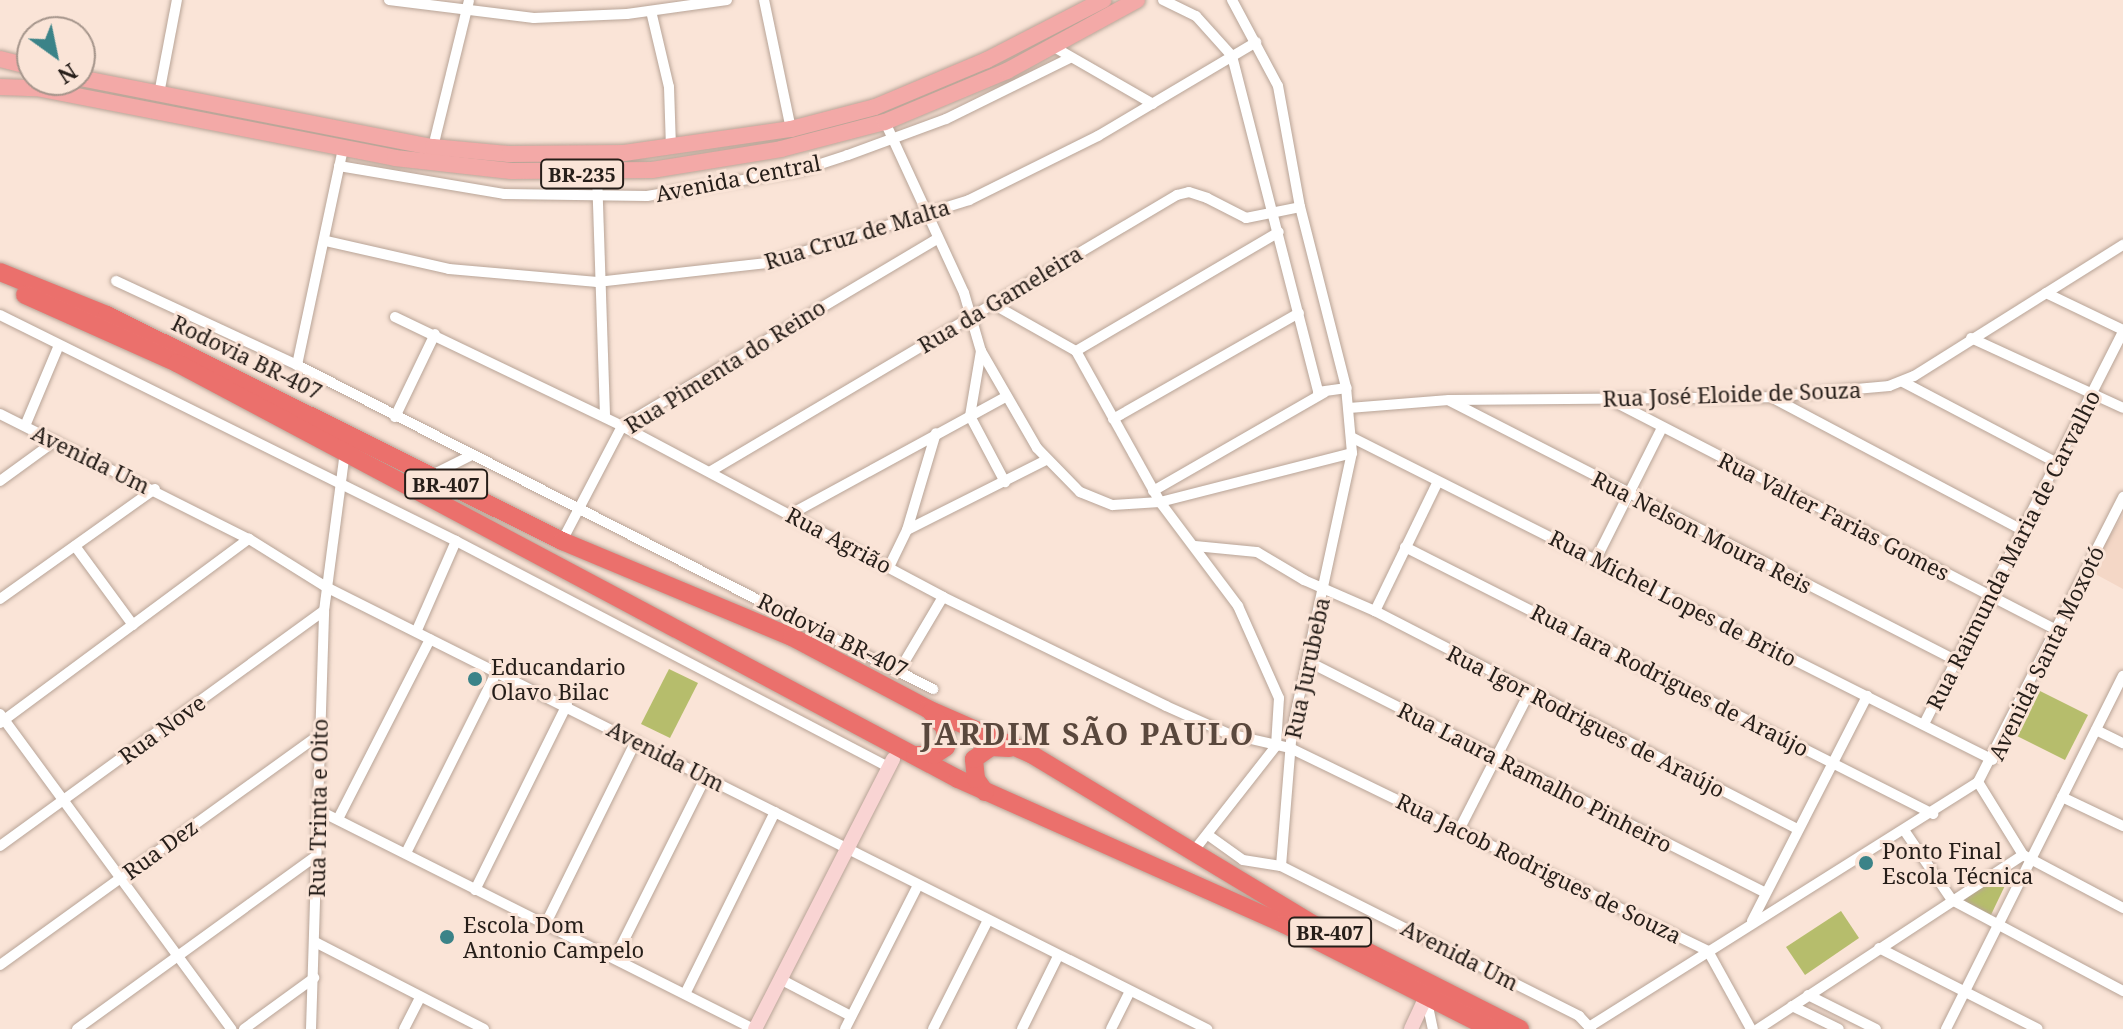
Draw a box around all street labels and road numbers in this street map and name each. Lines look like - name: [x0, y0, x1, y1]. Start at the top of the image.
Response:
- street label: Avenida Central: [653, 149, 823, 207]
- road number: BR-235: [540, 158, 624, 190]
- street label: Rua Cruz de Malta: [761, 193, 953, 275]
- street label: Rua da Gameleira: [913, 240, 1087, 358]
- street label: Rua Pimenta do Reino: [620, 293, 830, 439]
- street label: Rodovia BR-407: [168, 309, 326, 405]
- street label: Rua José Eloide de Souza: [1602, 376, 1862, 412]
- street label: Rua Raimunda Maria de Carvalho: [1921, 386, 2105, 714]
- street label: Avenida Um: [28, 419, 154, 499]
- street label: Rua Valter Farias Gomes: [1714, 446, 1954, 586]
- street label: Rua Nelson Moura Reis: [1588, 465, 1816, 599]
- road number: BR-407: [404, 468, 488, 500]
- street label: Rua Agrião: [782, 501, 896, 579]
- street label: Rua Michel Lopes de Brito: [1545, 524, 1801, 672]
- street label: Avenida Santa Moxotó: [1983, 542, 2109, 764]
- street label: Rodovia BR-407: [754, 587, 912, 683]
- street label: Rua Jurubeba: [1279, 595, 1335, 741]
- street label: Rua Iara Rodrigues de Araújo: [1527, 598, 1813, 762]
- street label: Rua Igor Rodrigues de Araújo: [1443, 639, 1729, 803]
- street label: Rua Nove: [114, 689, 210, 769]
- street label: Rua Laura Ramalho Pinheiro: [1394, 696, 1676, 858]
- street label: Avenida Um: [603, 715, 729, 797]
- street label: Rua Trinta e Oito: [303, 718, 333, 898]
- street label: Rua Jacob Rodrigues de Souza: [1392, 787, 1686, 949]
- street label: Rua Dez: [118, 813, 202, 885]
- street label: Avenida Um: [1397, 914, 1523, 996]
- road number: BR-407: [1288, 916, 1372, 948]

